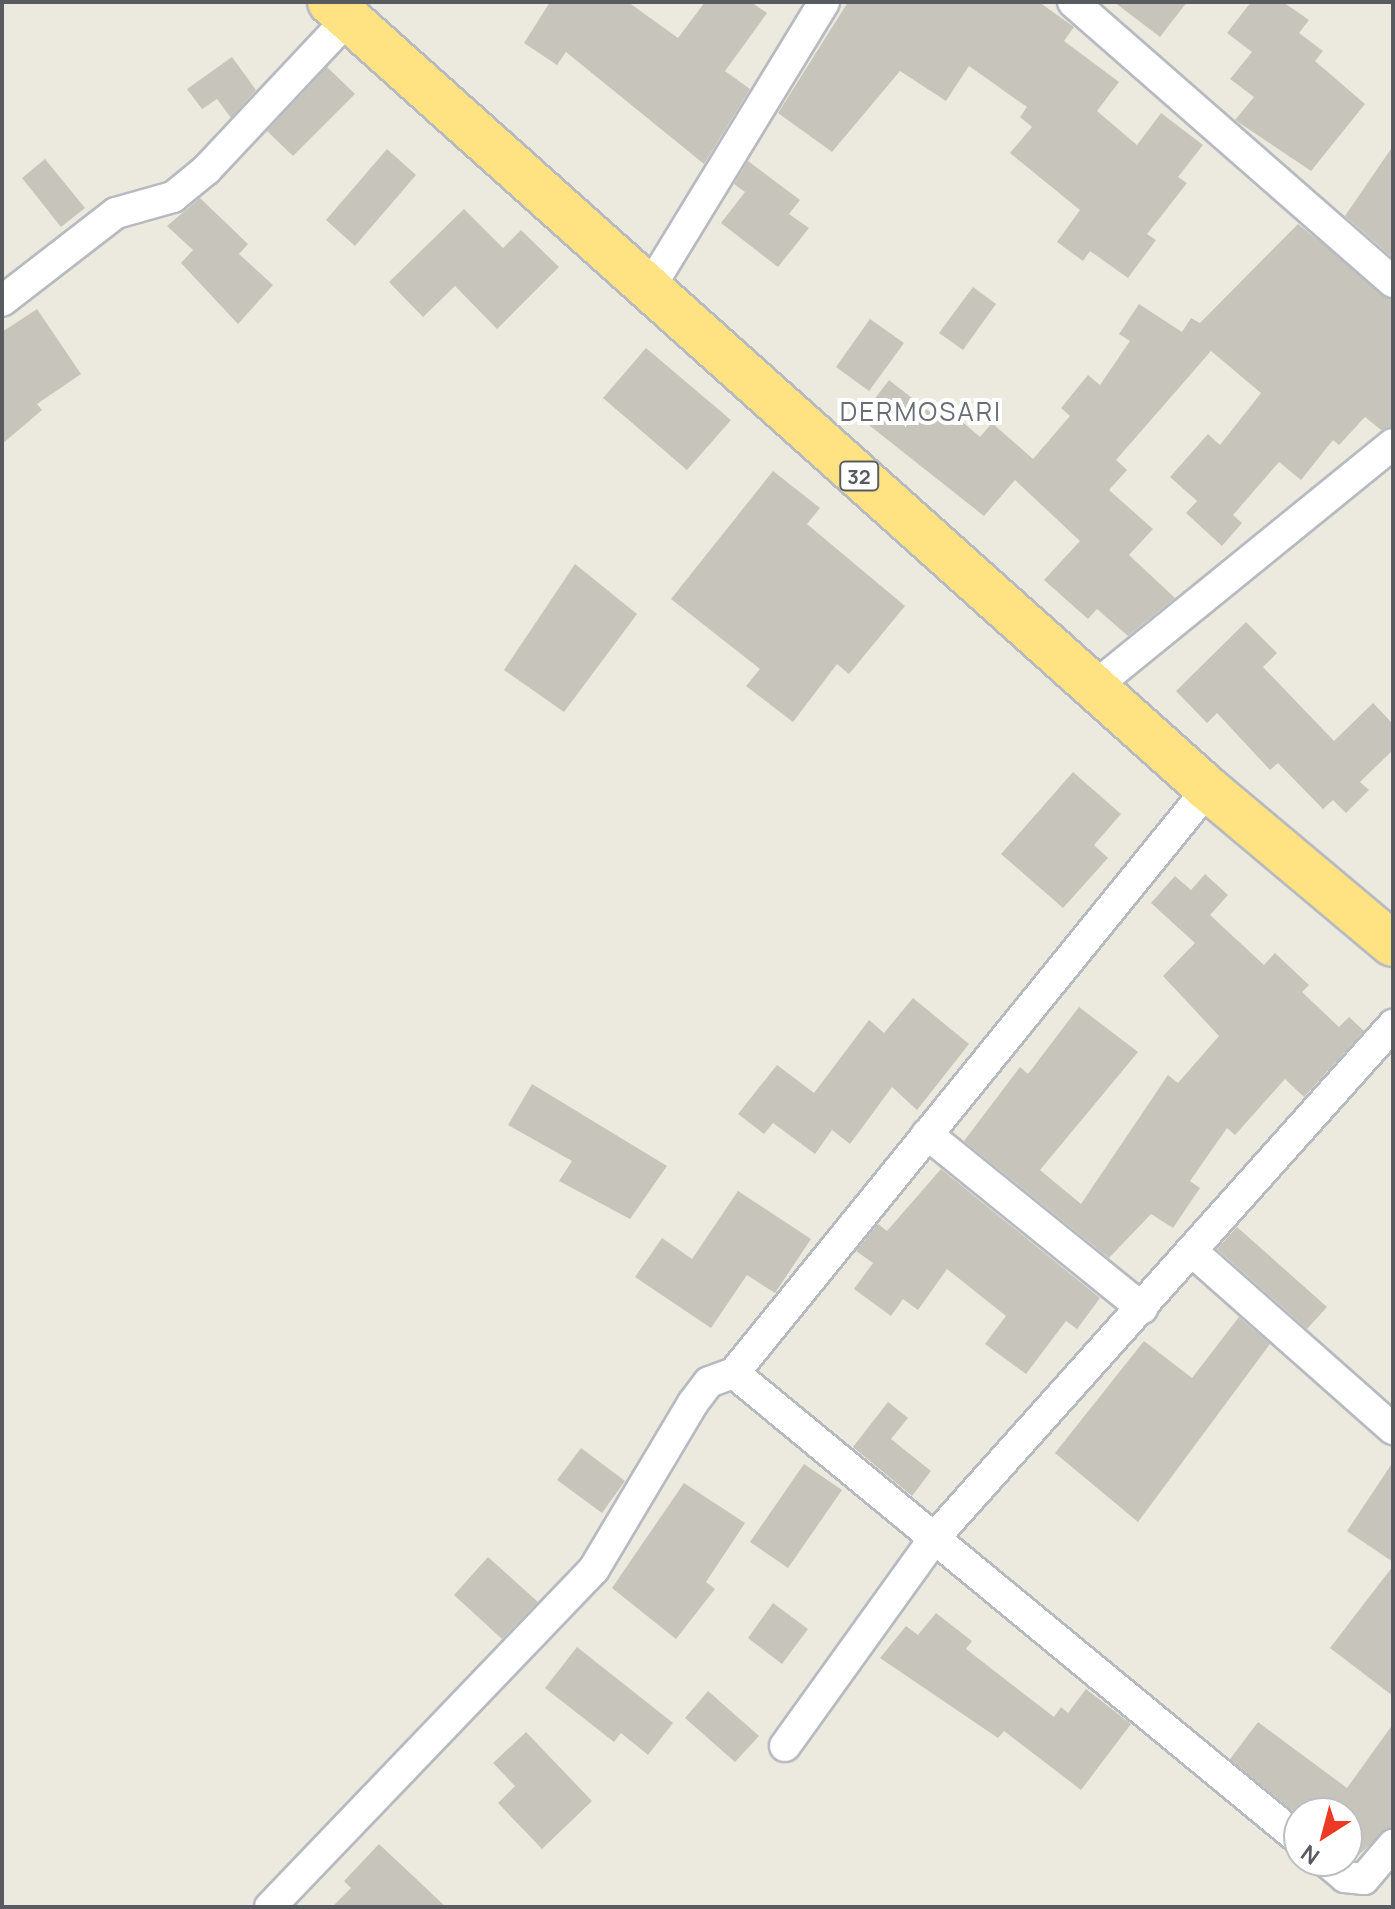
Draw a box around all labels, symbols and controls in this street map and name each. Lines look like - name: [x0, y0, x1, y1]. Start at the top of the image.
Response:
- district label: DERMOSARI: [840, 396, 1002, 428]
- road number: 32: [839, 460, 879, 492]
- north arrow: [1283, 1797, 1363, 1877]
- text: N: [1295, 1838, 1325, 1872]

